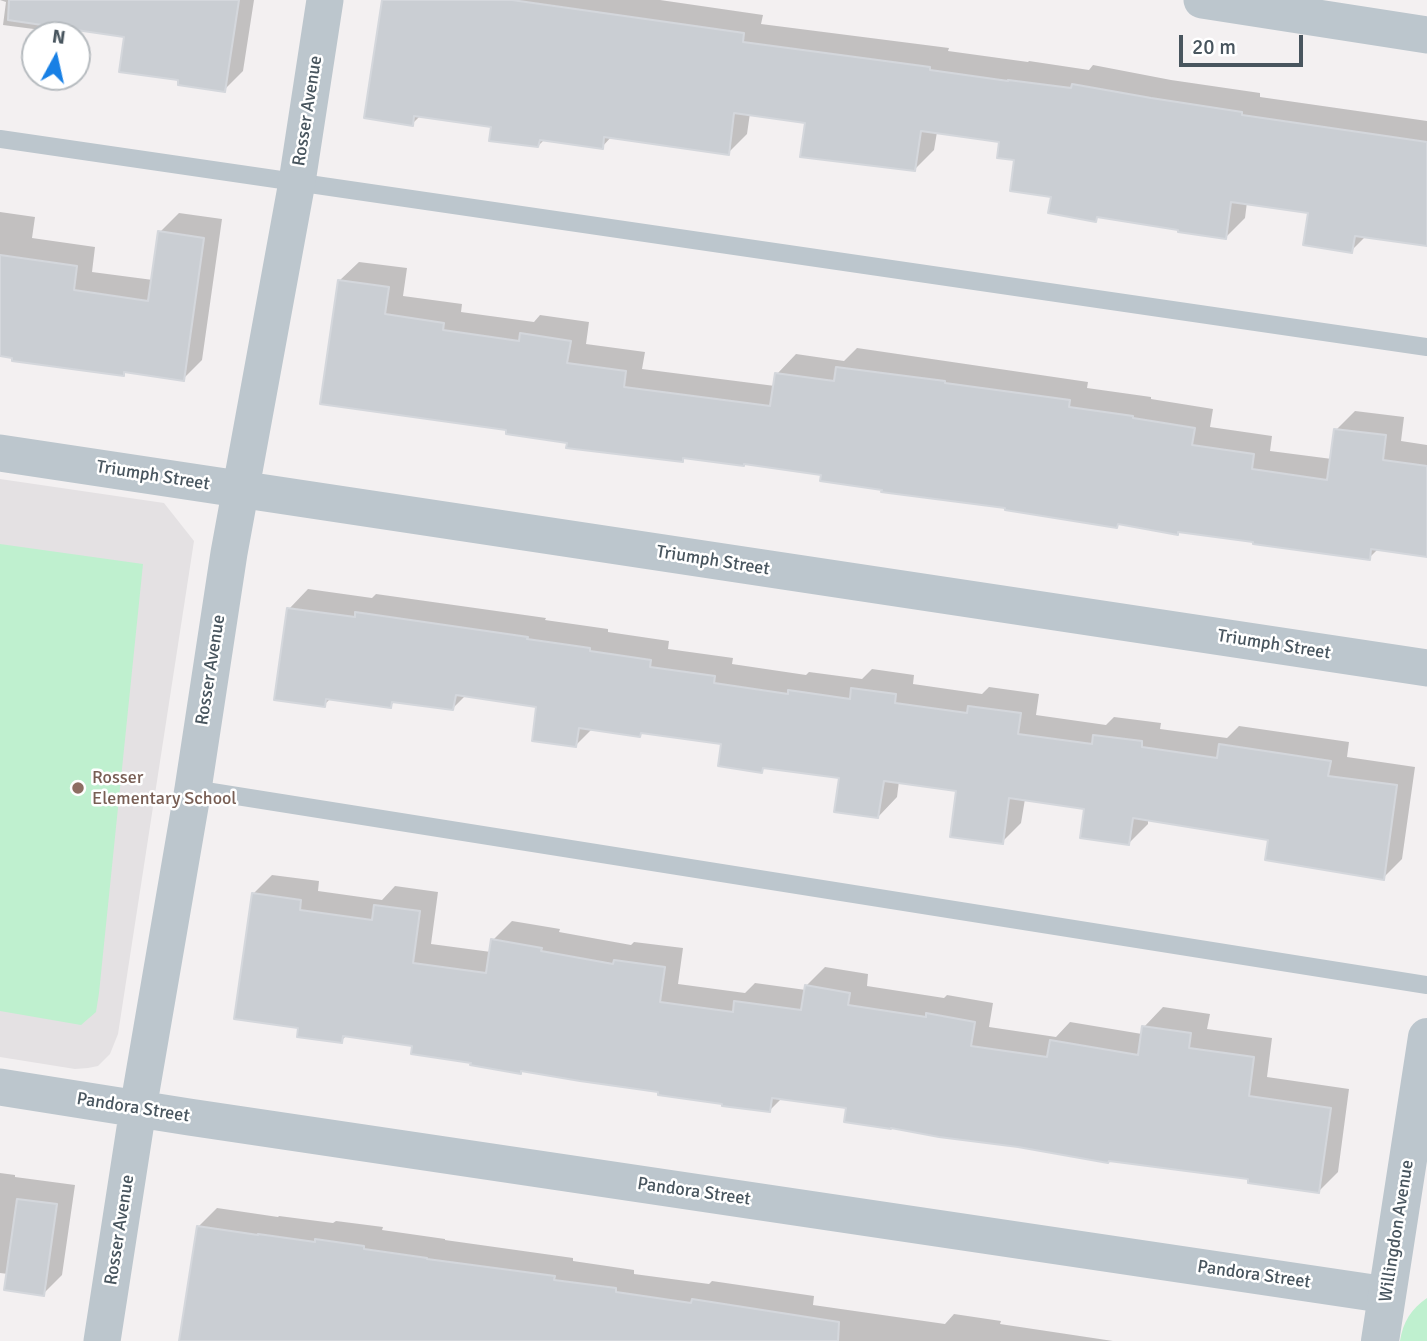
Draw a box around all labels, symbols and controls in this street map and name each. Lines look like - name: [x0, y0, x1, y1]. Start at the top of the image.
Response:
- north arrow: [21, 21, 91, 91]
- scale bar: [1182, 21, 1306, 65]
- text: N: [50, 24, 67, 50]
- text: 20 m: [1192, 34, 1236, 60]
- street label: Rosser Avenue: [289, 54, 327, 168]
- street label: Triumph Street: [95, 456, 211, 496]
- street label: Triumph Street: [655, 541, 771, 581]
- street label: Rosser Avenue: [192, 613, 230, 727]
- street label: Triumph Street: [1216, 625, 1332, 665]
- place label: Rosser Elementary School: [92, 767, 237, 810]
- marker: Rosser Elementary School: [70, 780, 86, 796]
- street label: Pandora Street: [75, 1088, 191, 1128]
- street label: Willingdon Avenue: [1375, 1158, 1419, 1304]
- street label: Rosser Avenue: [101, 1173, 139, 1287]
- street label: Pandora Street: [636, 1173, 752, 1211]
- street label: Pandora Street: [1196, 1256, 1312, 1294]

